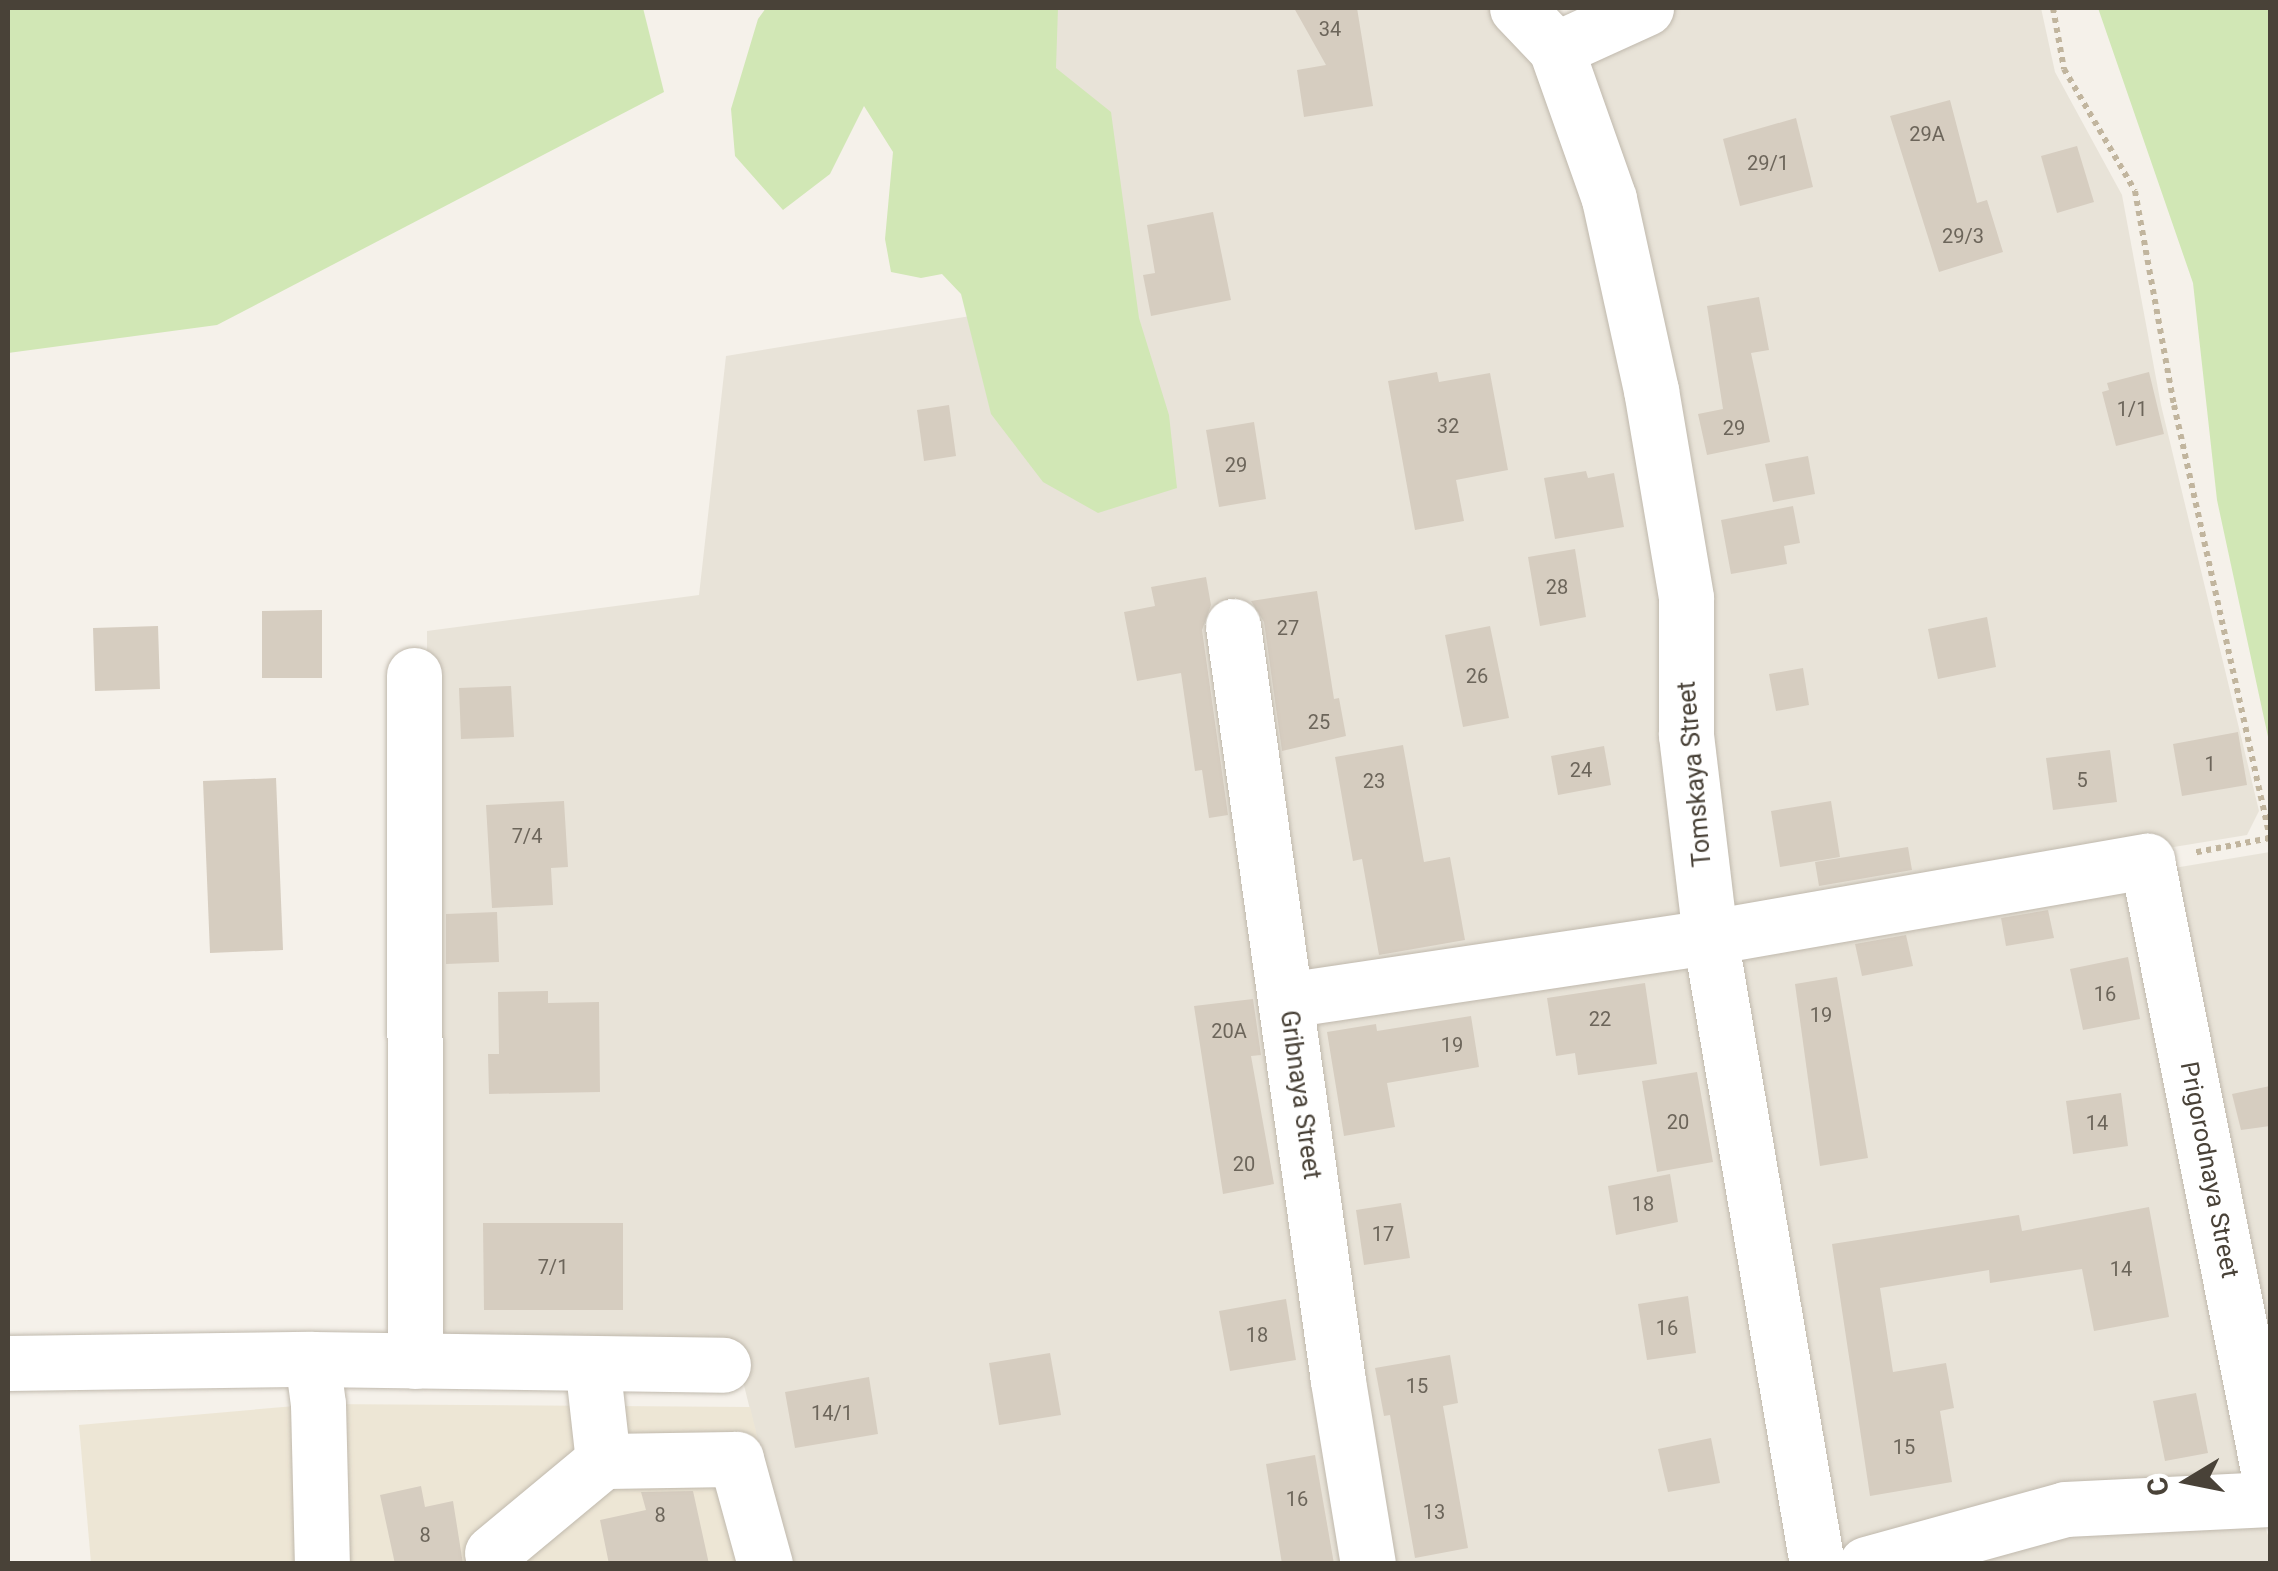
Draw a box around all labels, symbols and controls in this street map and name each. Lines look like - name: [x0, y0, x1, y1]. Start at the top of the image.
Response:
- house number: 34: [1319, 17, 1341, 41]
- house number: 29А: [1909, 122, 1945, 146]
- house number: 29/1: [1747, 151, 1789, 175]
- house number: 29/3: [1942, 224, 1984, 248]
- house number: 1/1: [2117, 397, 2147, 421]
- house number: 32: [1437, 414, 1459, 438]
- house number: 29: [1723, 416, 1745, 440]
- house number: 29: [1225, 453, 1247, 477]
- house number: 28: [1546, 575, 1568, 599]
- house number: 27: [1277, 616, 1299, 640]
- house number: 26: [1466, 664, 1488, 688]
- street label: Tomskaya Street: [1672, 680, 1718, 868]
- house number: 25: [1308, 710, 1330, 734]
- house number: 1: [2204, 752, 2216, 776]
- house number: 24: [1570, 758, 1592, 782]
- house number: 5: [2076, 768, 2088, 792]
- house number: 23: [1363, 769, 1385, 793]
- house number: 7/4: [512, 824, 542, 848]
- house number: 16: [2094, 982, 2116, 1006]
- house number: 19: [1810, 1003, 1832, 1027]
- house number: 22: [1589, 1007, 1611, 1031]
- street label: Gribnaya Street: [1273, 1009, 1327, 1181]
- house number: 20А: [1211, 1019, 1247, 1043]
- house number: 19: [1441, 1033, 1463, 1057]
- street label: Prigorodnaya Street: [2173, 1059, 2245, 1281]
- house number: 20: [1667, 1110, 1689, 1134]
- house number: 14: [2086, 1111, 2108, 1135]
- house number: 20: [1233, 1152, 1255, 1176]
- house number: 18: [1632, 1192, 1654, 1216]
- house number: 17: [1372, 1222, 1394, 1246]
- house number: 7/1: [538, 1255, 568, 1279]
- house number: 14: [2110, 1257, 2132, 1281]
- house number: 16: [1656, 1316, 1678, 1340]
- house number: 18: [1246, 1323, 1268, 1347]
- house number: 15: [1406, 1374, 1428, 1398]
- house number: 14/1: [811, 1401, 853, 1425]
- north arrow: [2138, 1431, 2238, 1531]
- house number: 15: [1893, 1435, 1915, 1459]
- text: С: [2140, 1474, 2176, 1498]
- house number: 16: [1286, 1487, 1308, 1511]
- house number: 13: [1423, 1500, 1445, 1524]
- house number: 8: [654, 1503, 666, 1527]
- house number: 8: [419, 1523, 431, 1547]

